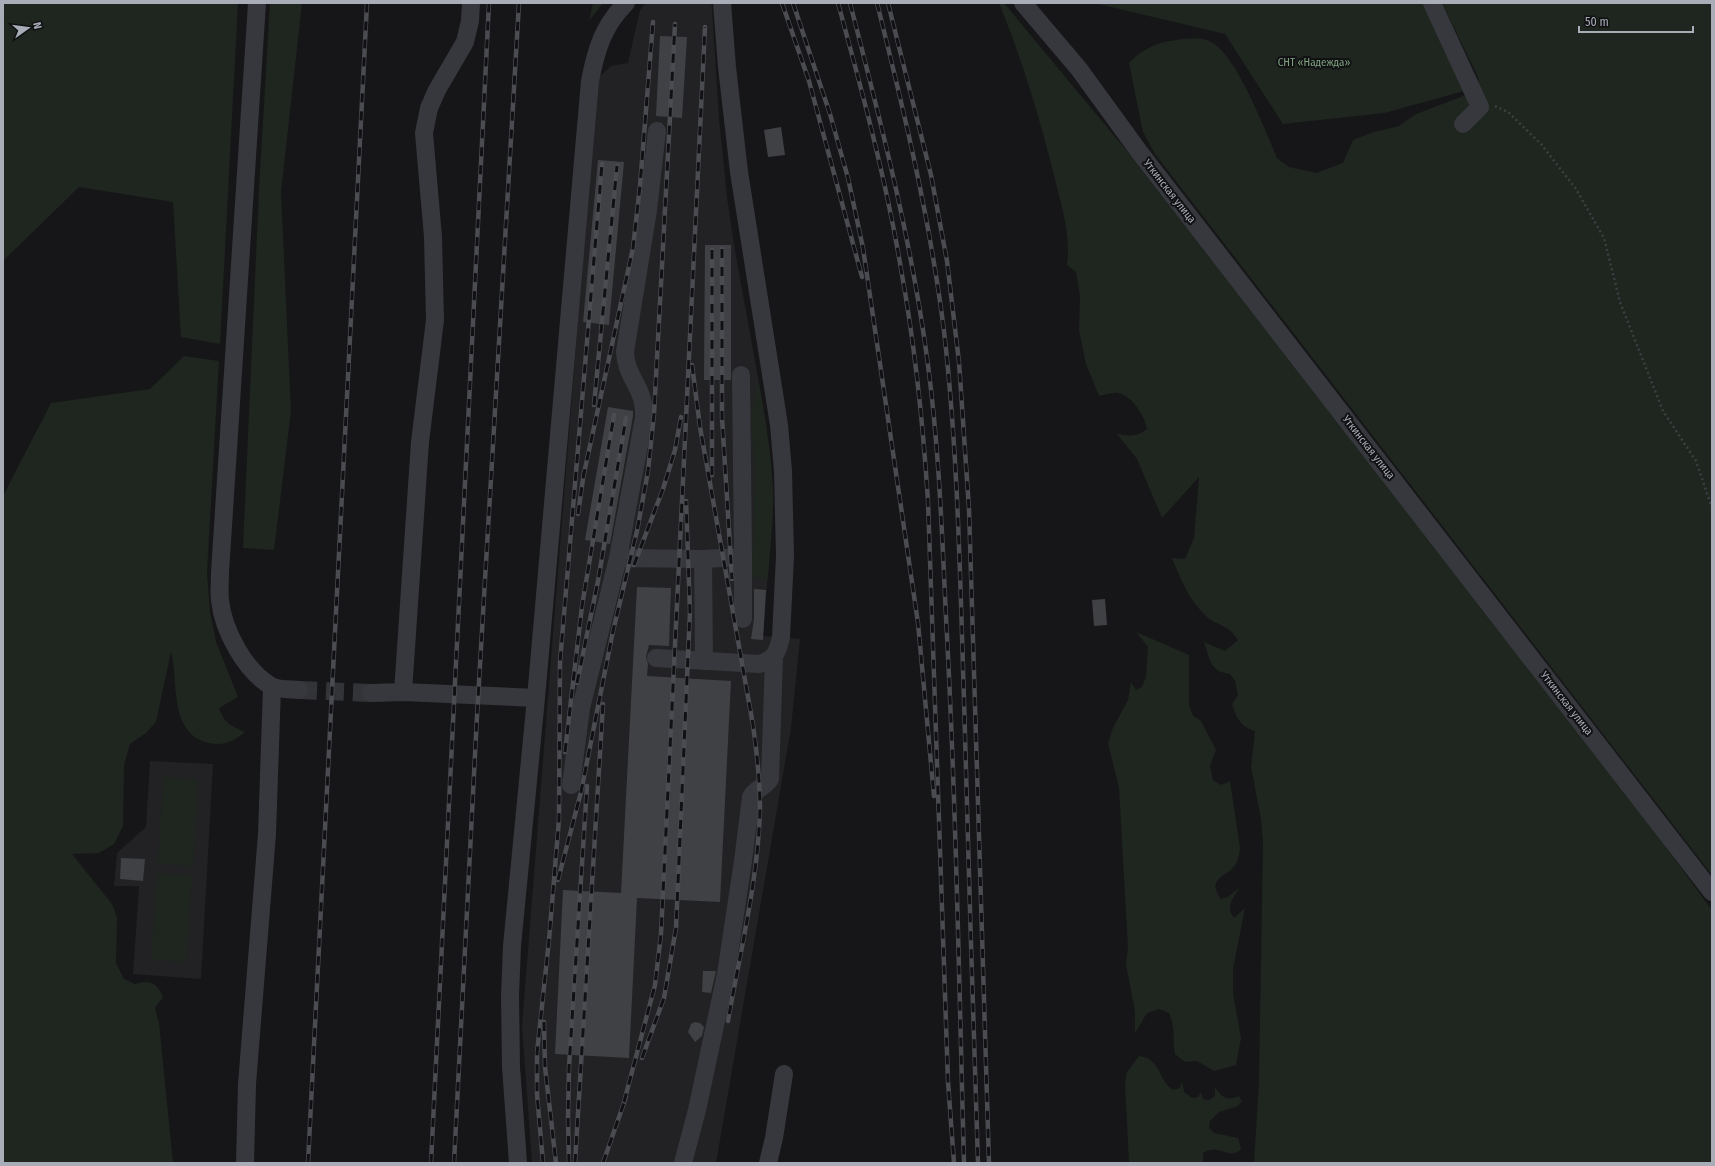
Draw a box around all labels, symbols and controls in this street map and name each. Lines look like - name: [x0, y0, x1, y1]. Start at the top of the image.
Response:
- north arrow: [8, 8, 48, 48]
- scale bar: [1579, 8, 1693, 34]
- text: 50 m: [1585, 15, 1609, 29]
- text: N: [30, 21, 44, 30]
- park label: СНТ «Надежда»: [1278, 56, 1350, 69]
- street label: Уткинская улица: [1140, 156, 1198, 226]
- street label: Уткинская улица: [1339, 412, 1397, 482]
- street label: Уткинская улица: [1537, 668, 1595, 738]

